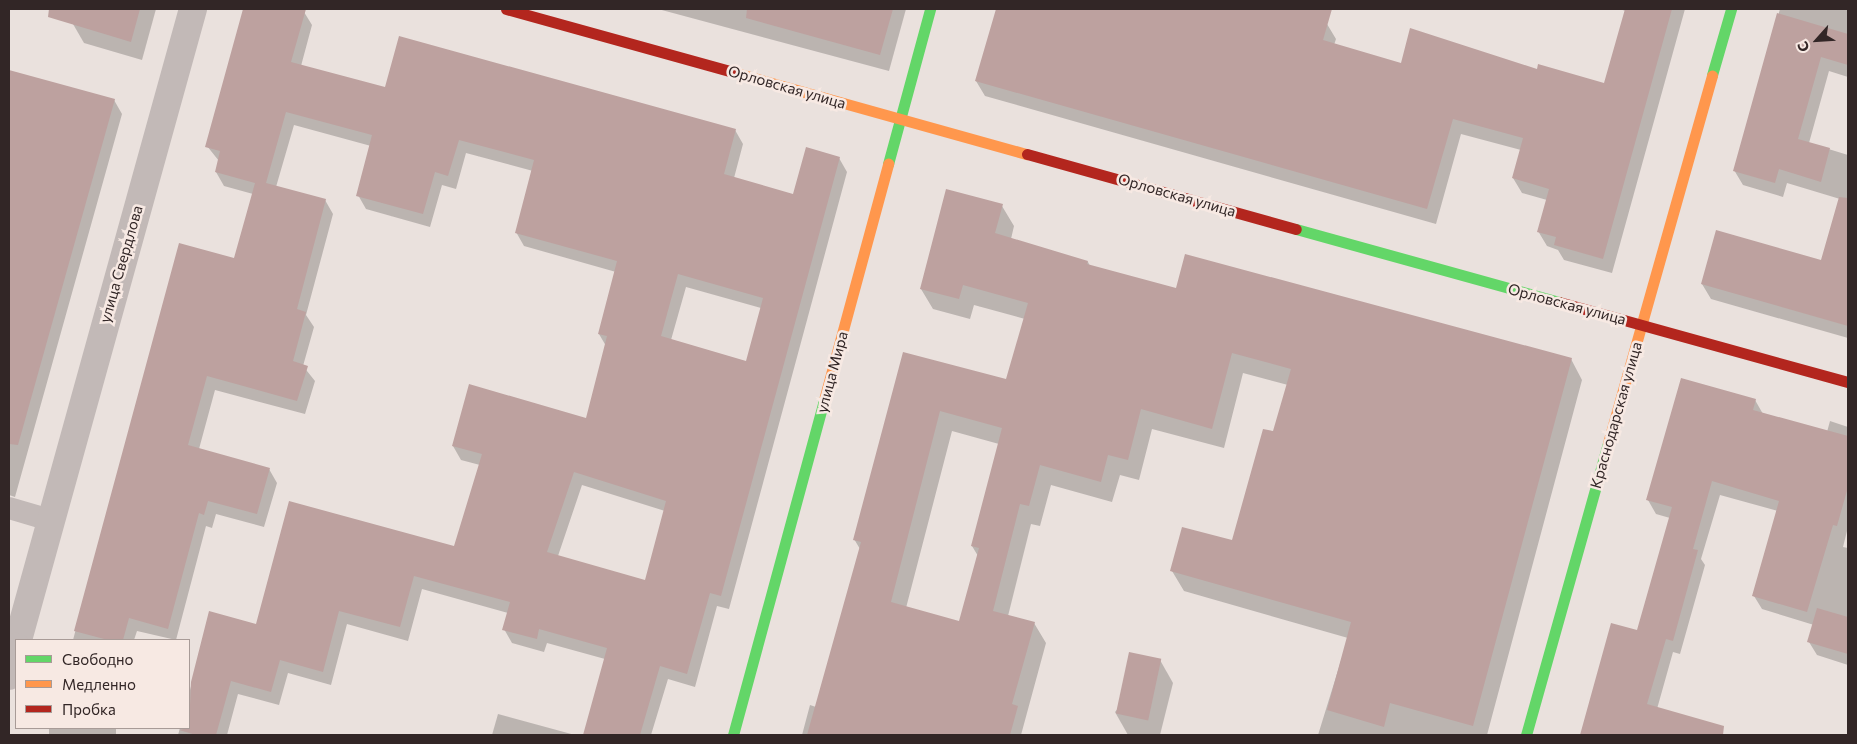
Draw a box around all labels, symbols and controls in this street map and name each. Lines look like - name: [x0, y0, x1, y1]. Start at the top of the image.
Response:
- north arrow: [1792, 15, 1842, 65]
- text: С: [1793, 39, 1813, 55]
- street label: Орловская улица: [726, 62, 848, 112]
- street label: Орловская улица: [1116, 170, 1238, 220]
- street label: улица Свердлова: [96, 203, 146, 325]
- street label: Орловская улица: [1506, 280, 1628, 328]
- street label: улица Мира: [813, 329, 851, 415]
- street label: Краснодарская улица: [1586, 340, 1646, 490]
- legend: [15, 639, 190, 729]
- text: Свободно: [62, 650, 133, 668]
- text: Медленно: [62, 675, 136, 693]
- text: Пробка: [62, 700, 116, 718]

